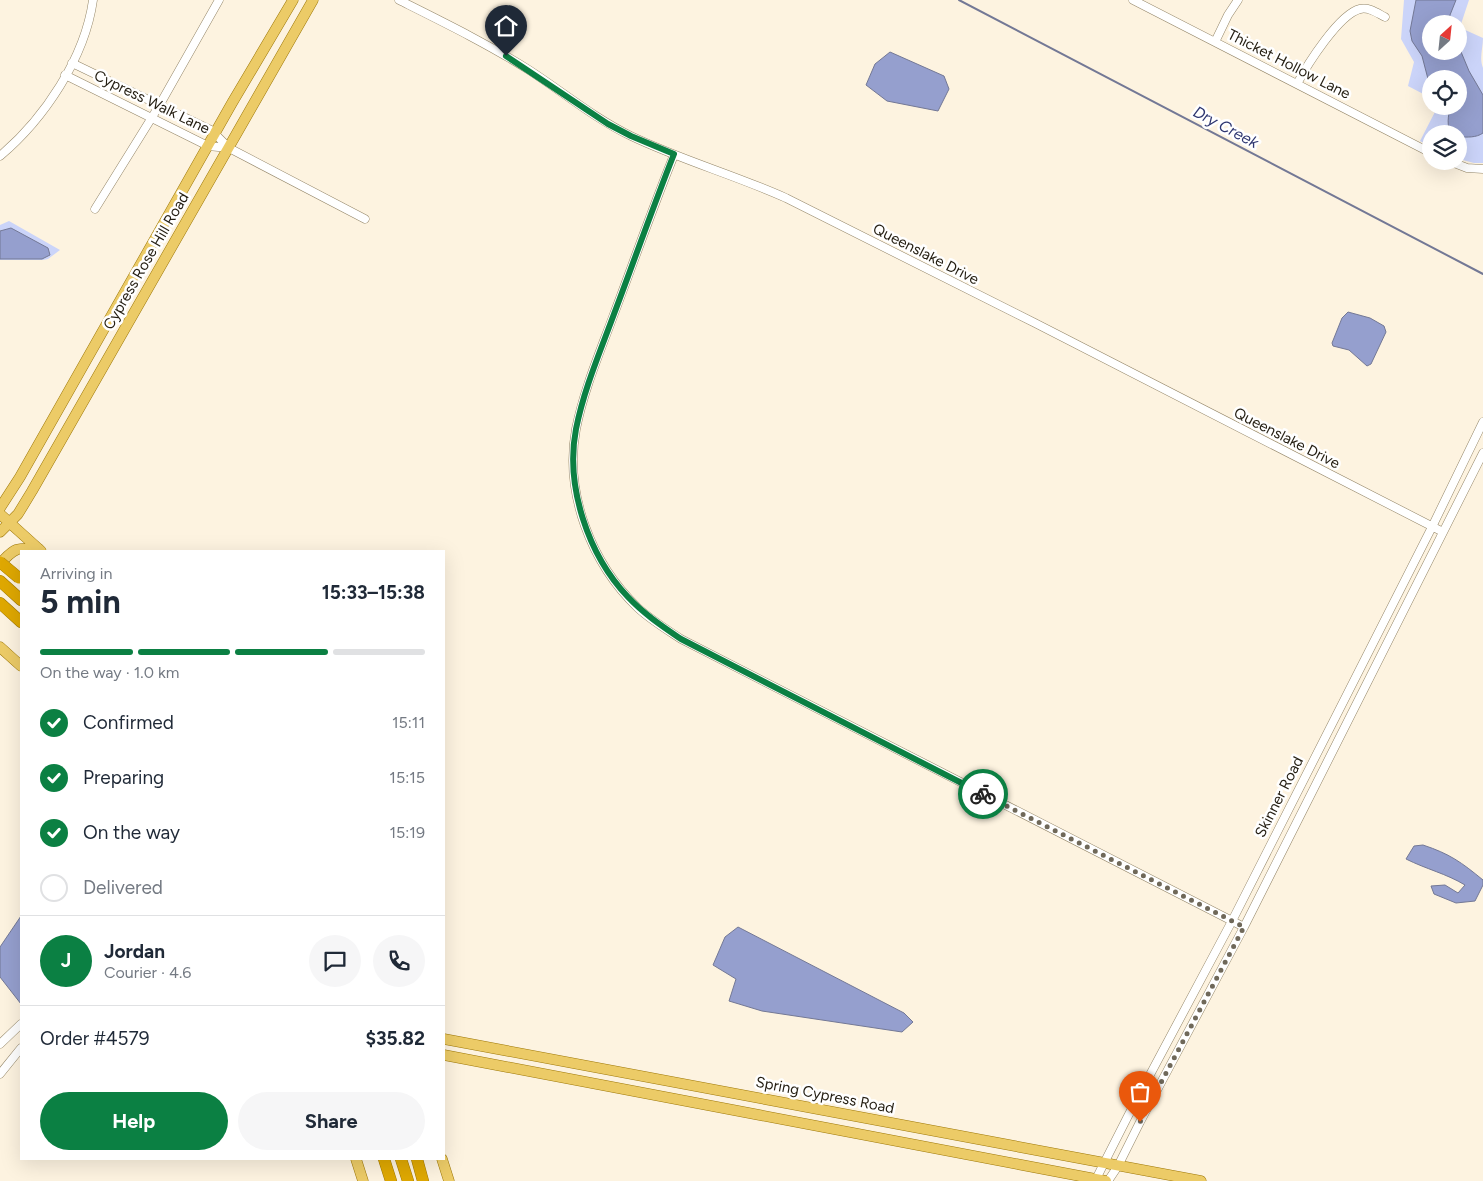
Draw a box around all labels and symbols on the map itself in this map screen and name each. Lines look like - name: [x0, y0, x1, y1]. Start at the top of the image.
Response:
- pin: [485, 5, 527, 56]
- north arrow: [1422, 15, 1468, 60]
- street label: Thicket Hollow Lane: [1225, 25, 1353, 103]
- street label: Cypress Walk Lane: [91, 66, 213, 138]
- water label: Dry Creek: [1190, 102, 1263, 153]
- street label: Cypress Rose Hill Road: [99, 189, 193, 333]
- street label: Queenslake Drive: [870, 220, 982, 288]
- street label: Queenslake Drive: [1231, 404, 1343, 472]
- street label: Skinner Road: [1251, 754, 1307, 840]
- courier: [958, 769, 1008, 819]
- pin: [1119, 1071, 1161, 1122]
- street label: Spring Cypress Road: [754, 1073, 896, 1117]

